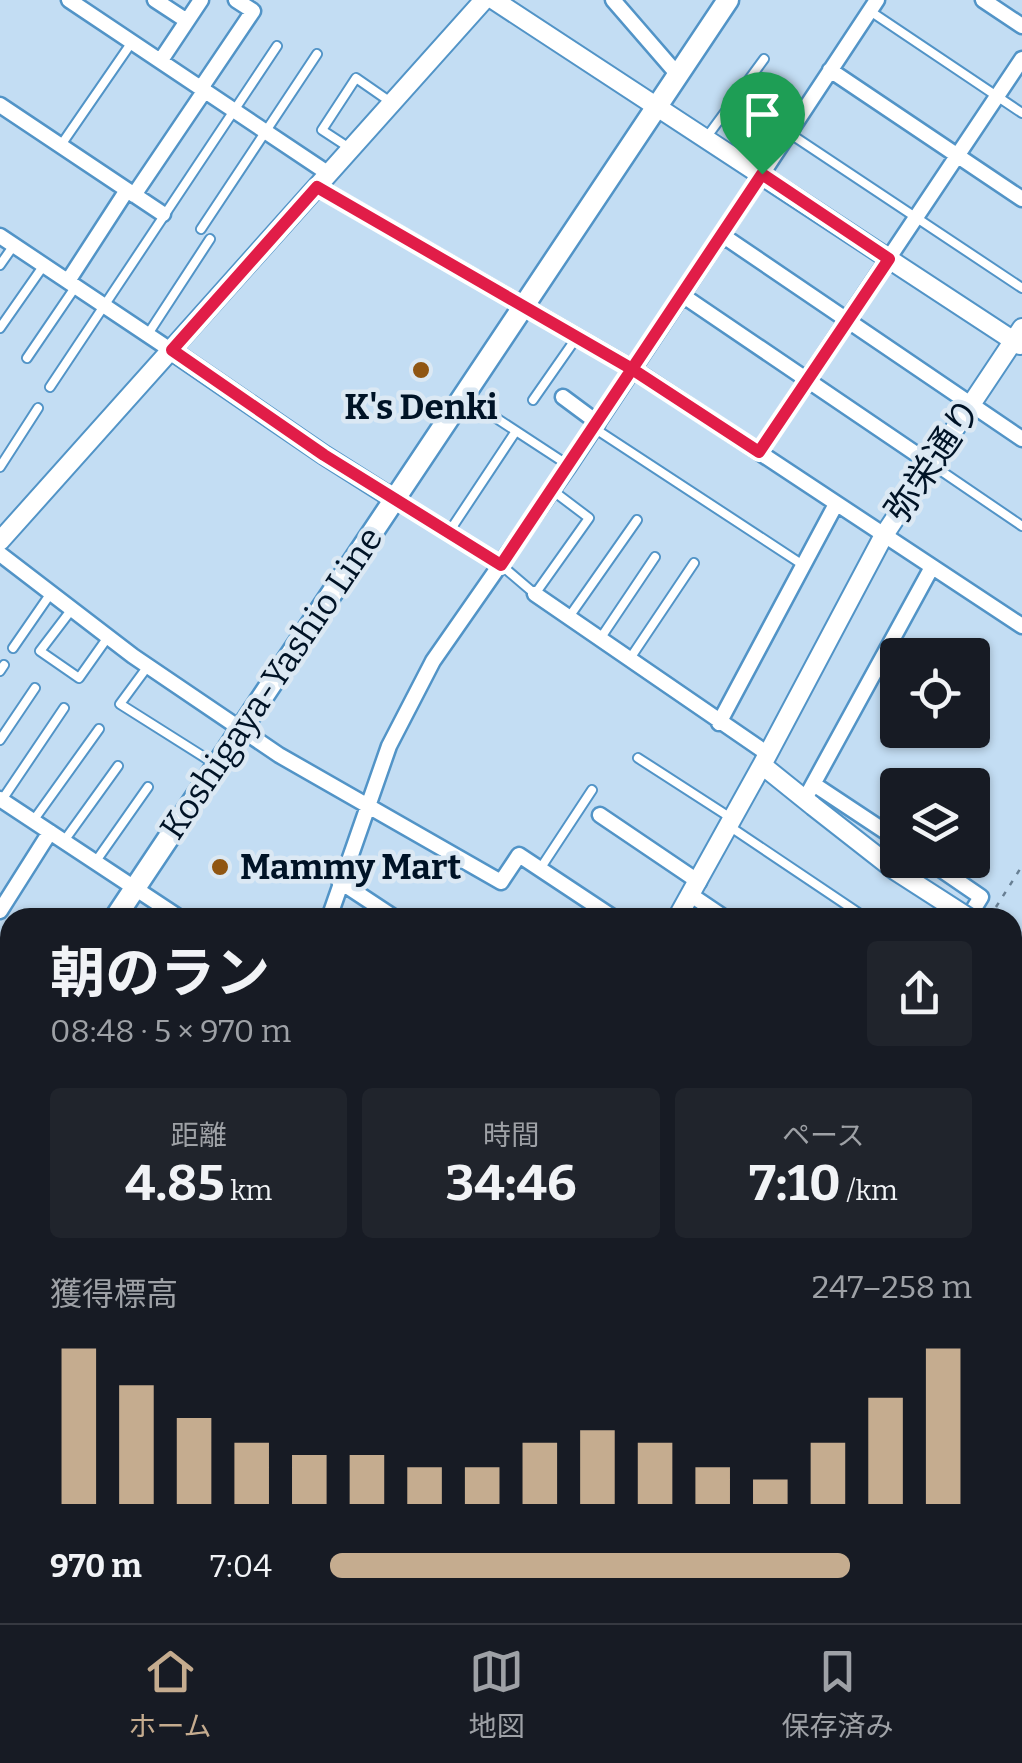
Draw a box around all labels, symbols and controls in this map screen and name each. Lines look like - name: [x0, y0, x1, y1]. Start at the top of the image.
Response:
- pin: [720, 72, 805, 175]
- icon: arrive: [735, 87, 790, 142]
- marker: K's Denki: [410, 359, 432, 381]
- place label: K's Denki: [344, 386, 498, 428]
- street label: 弥栄通り: [876, 390, 990, 530]
- street label: Koshigaya-Yashio Line: [151, 519, 391, 847]
- map controls: [880, 638, 990, 878]
- button: locate: [880, 638, 990, 748]
- button: layers: [880, 768, 990, 878]
- place label: Mammy Mart: [240, 846, 461, 888]
- marker: Mammy Mart: [209, 856, 231, 878]
- text: 朝のラン: [50, 941, 270, 1007]
- button: share: [867, 941, 972, 1046]
- text: 08:48 · 5 × 970 m: [50, 1012, 291, 1050]
- text: 距離: [171, 1119, 227, 1152]
- text: 時間: [483, 1119, 539, 1152]
- text: ペース: [782, 1119, 865, 1152]
- text: 4.85: [125, 1153, 225, 1213]
- text: 34:46: [446, 1153, 576, 1213]
- text: 7:10: [749, 1153, 841, 1213]
- text: km: [225, 1174, 272, 1207]
- text: /km: [841, 1174, 898, 1207]
- text: 247–258 m: [812, 1268, 972, 1306]
- text: 獲得標高: [50, 1275, 178, 1313]
- text: 970 m: [50, 1547, 142, 1585]
- text: 7:04: [210, 1547, 272, 1585]
- tab: ホーム: [128, 1644, 212, 1744]
- tab: 地図: [469, 1644, 525, 1744]
- tab: 保存済み: [781, 1644, 894, 1744]

